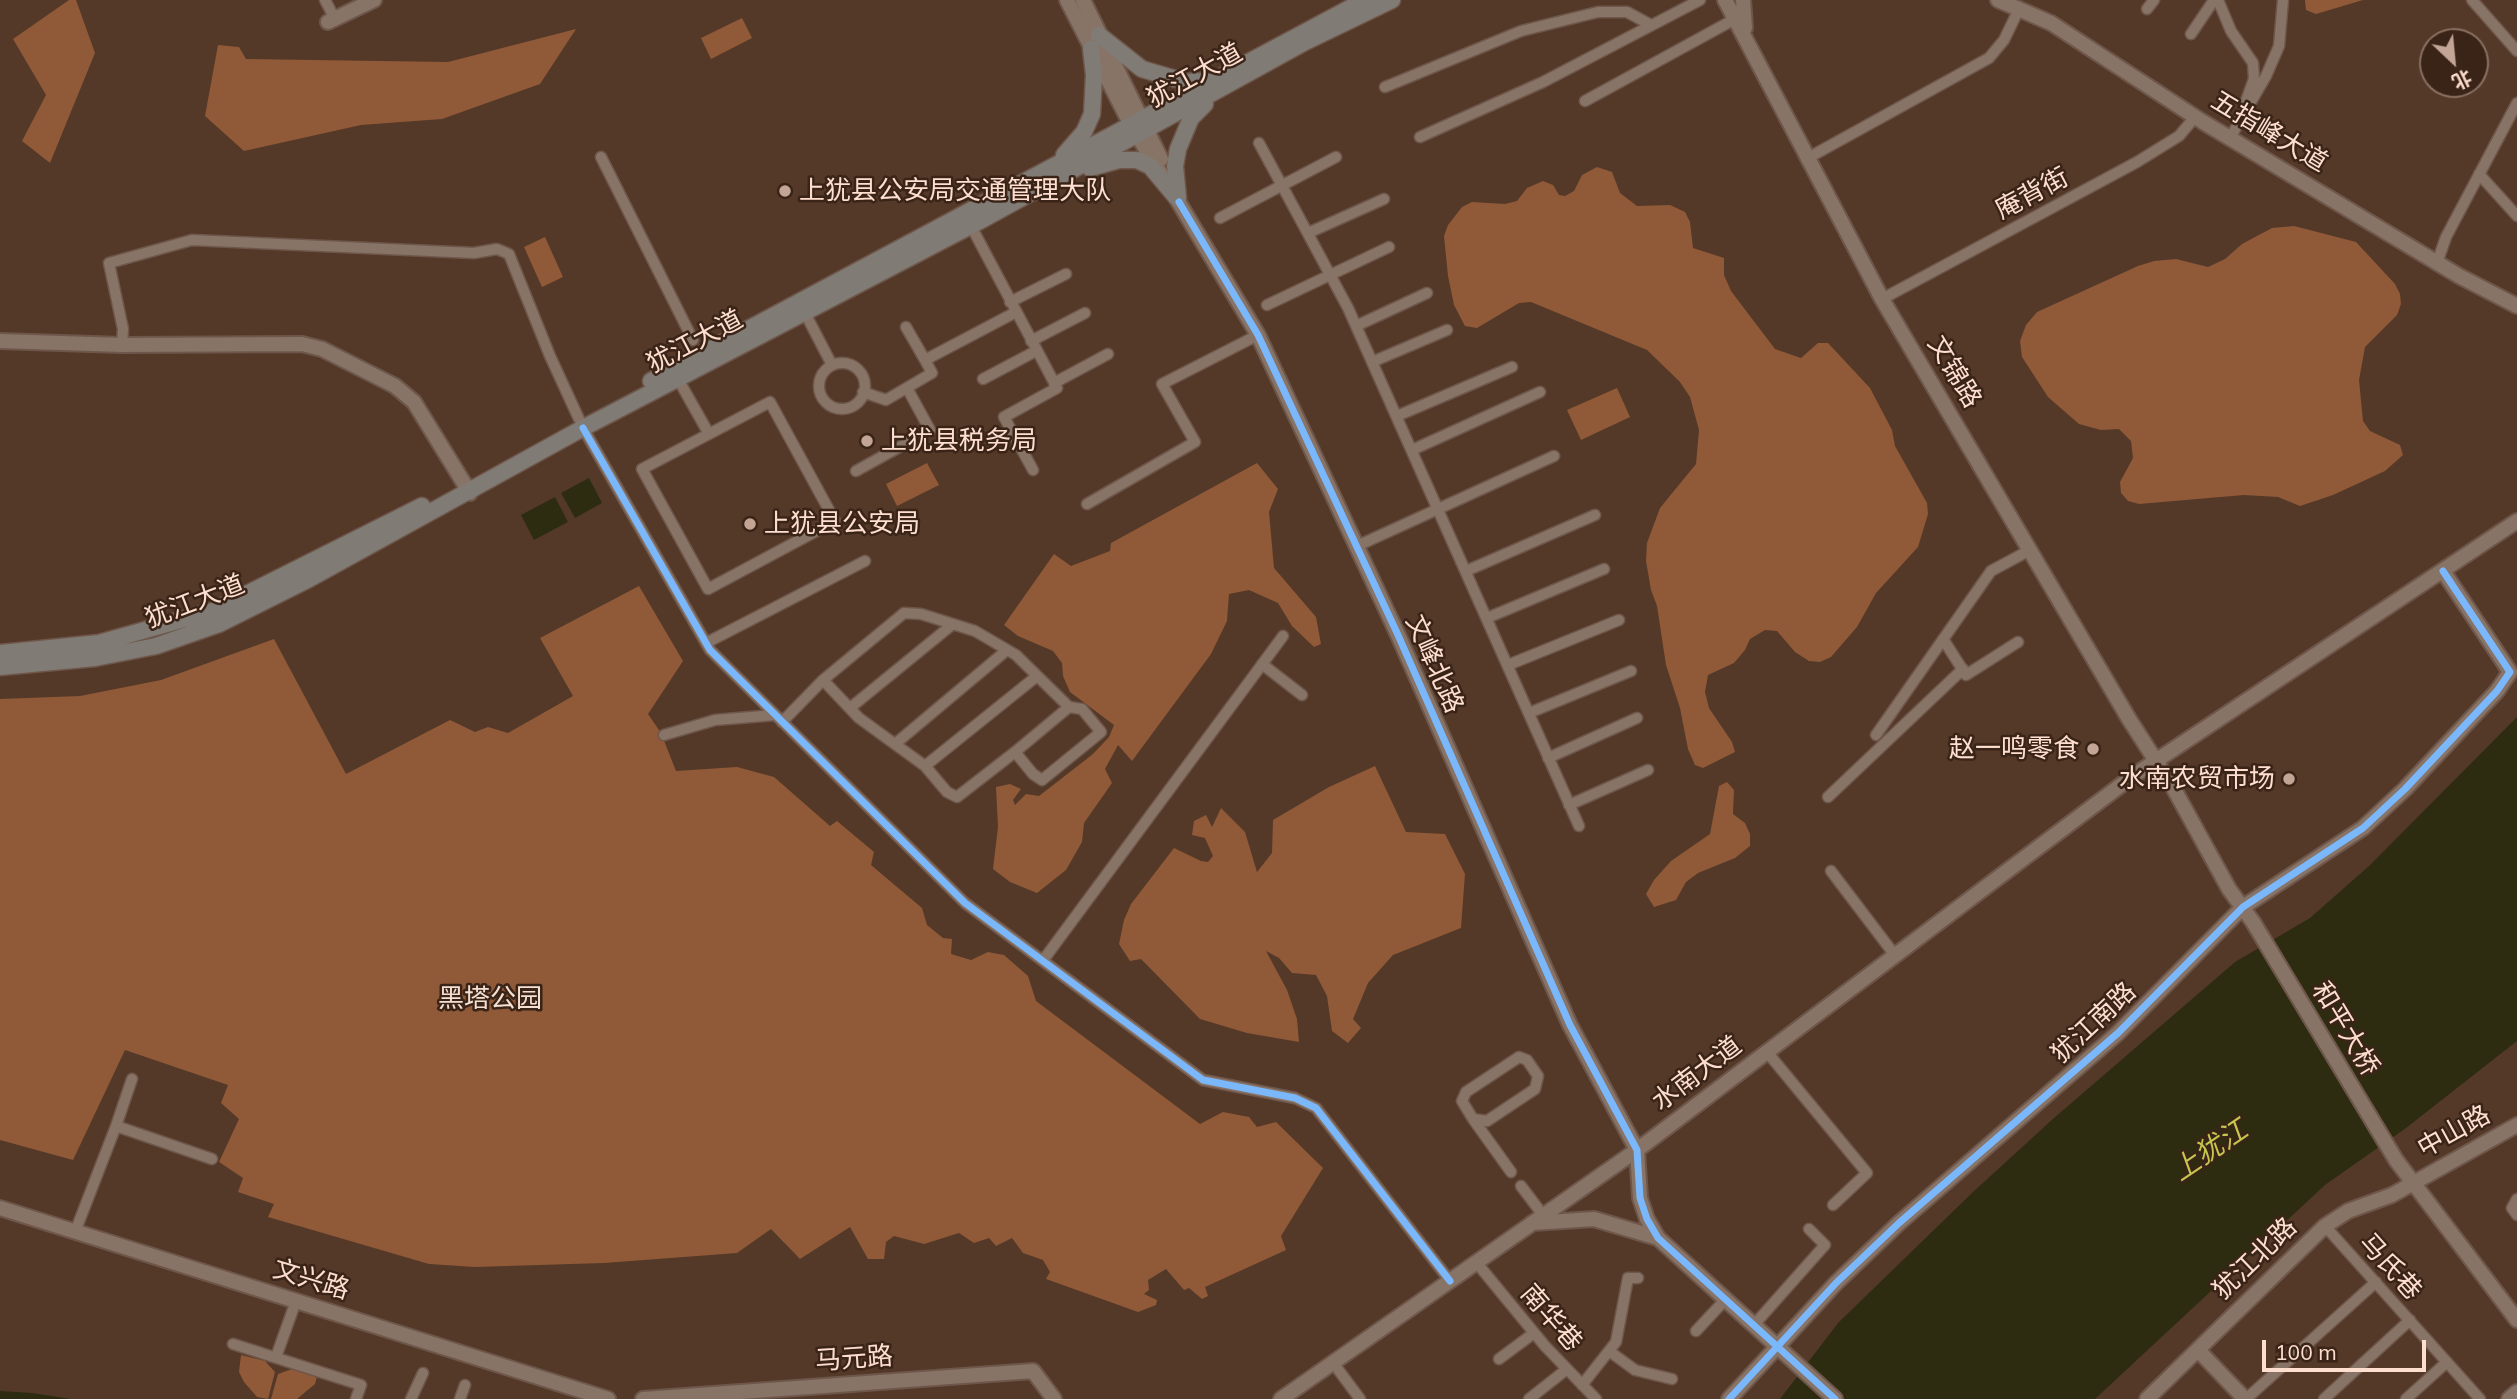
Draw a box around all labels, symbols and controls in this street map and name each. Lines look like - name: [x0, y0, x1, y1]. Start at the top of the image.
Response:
- north arrow: [2419, 28, 2489, 98]
- street label: 犹江大道: [1142, 37, 1248, 115]
- text: 北: [2449, 65, 2476, 95]
- street label: 五指峰大道: [2205, 85, 2333, 179]
- street label: 庵背街: [1990, 162, 2074, 226]
- place label: 上犹县公安局交通管理大队: [799, 175, 1111, 207]
- marker: 上犹县公安局交通管理大队: [777, 183, 793, 199]
- street label: 犹江大道: [642, 304, 748, 380]
- street label: 文锦路: [1921, 331, 1987, 413]
- place label: 上犹县税务局: [881, 425, 1037, 457]
- marker: 上犹县税务局: [859, 433, 875, 449]
- place label: 上犹县公安局: [764, 508, 920, 540]
- marker: 上犹县公安局: [742, 516, 758, 532]
- street label: 犹江大道: [141, 569, 249, 635]
- street label: 文峰北路: [1399, 610, 1469, 718]
- place label: 赵一鸣零食: [1949, 733, 2079, 765]
- marker: 赵一鸣零食: [2085, 741, 2101, 757]
- place label: 水南农贸市场: [2119, 763, 2275, 795]
- marker: 水南农贸市场: [2281, 771, 2297, 787]
- street label: 犹江南路: [2045, 976, 2143, 1070]
- street label: 和平大桥: [2305, 976, 2385, 1082]
- park label: 黑塔公园: [438, 983, 542, 1015]
- street label: 水南大道: [1646, 1030, 1748, 1118]
- street label: 中山路: [2412, 1099, 2496, 1165]
- water label: 上犹江: [2166, 1114, 2254, 1188]
- street label: 犹江北路: [2207, 1212, 2303, 1306]
- street label: 马氏巷: [2352, 1228, 2428, 1306]
- street label: 文兴路: [269, 1254, 353, 1306]
- street label: 南华巷: [1514, 1278, 1588, 1358]
- scale bar: [2265, 1326, 2430, 1370]
- text: 100 m: [2275, 1339, 2337, 1365]
- street label: 马元路: [814, 1341, 894, 1377]

